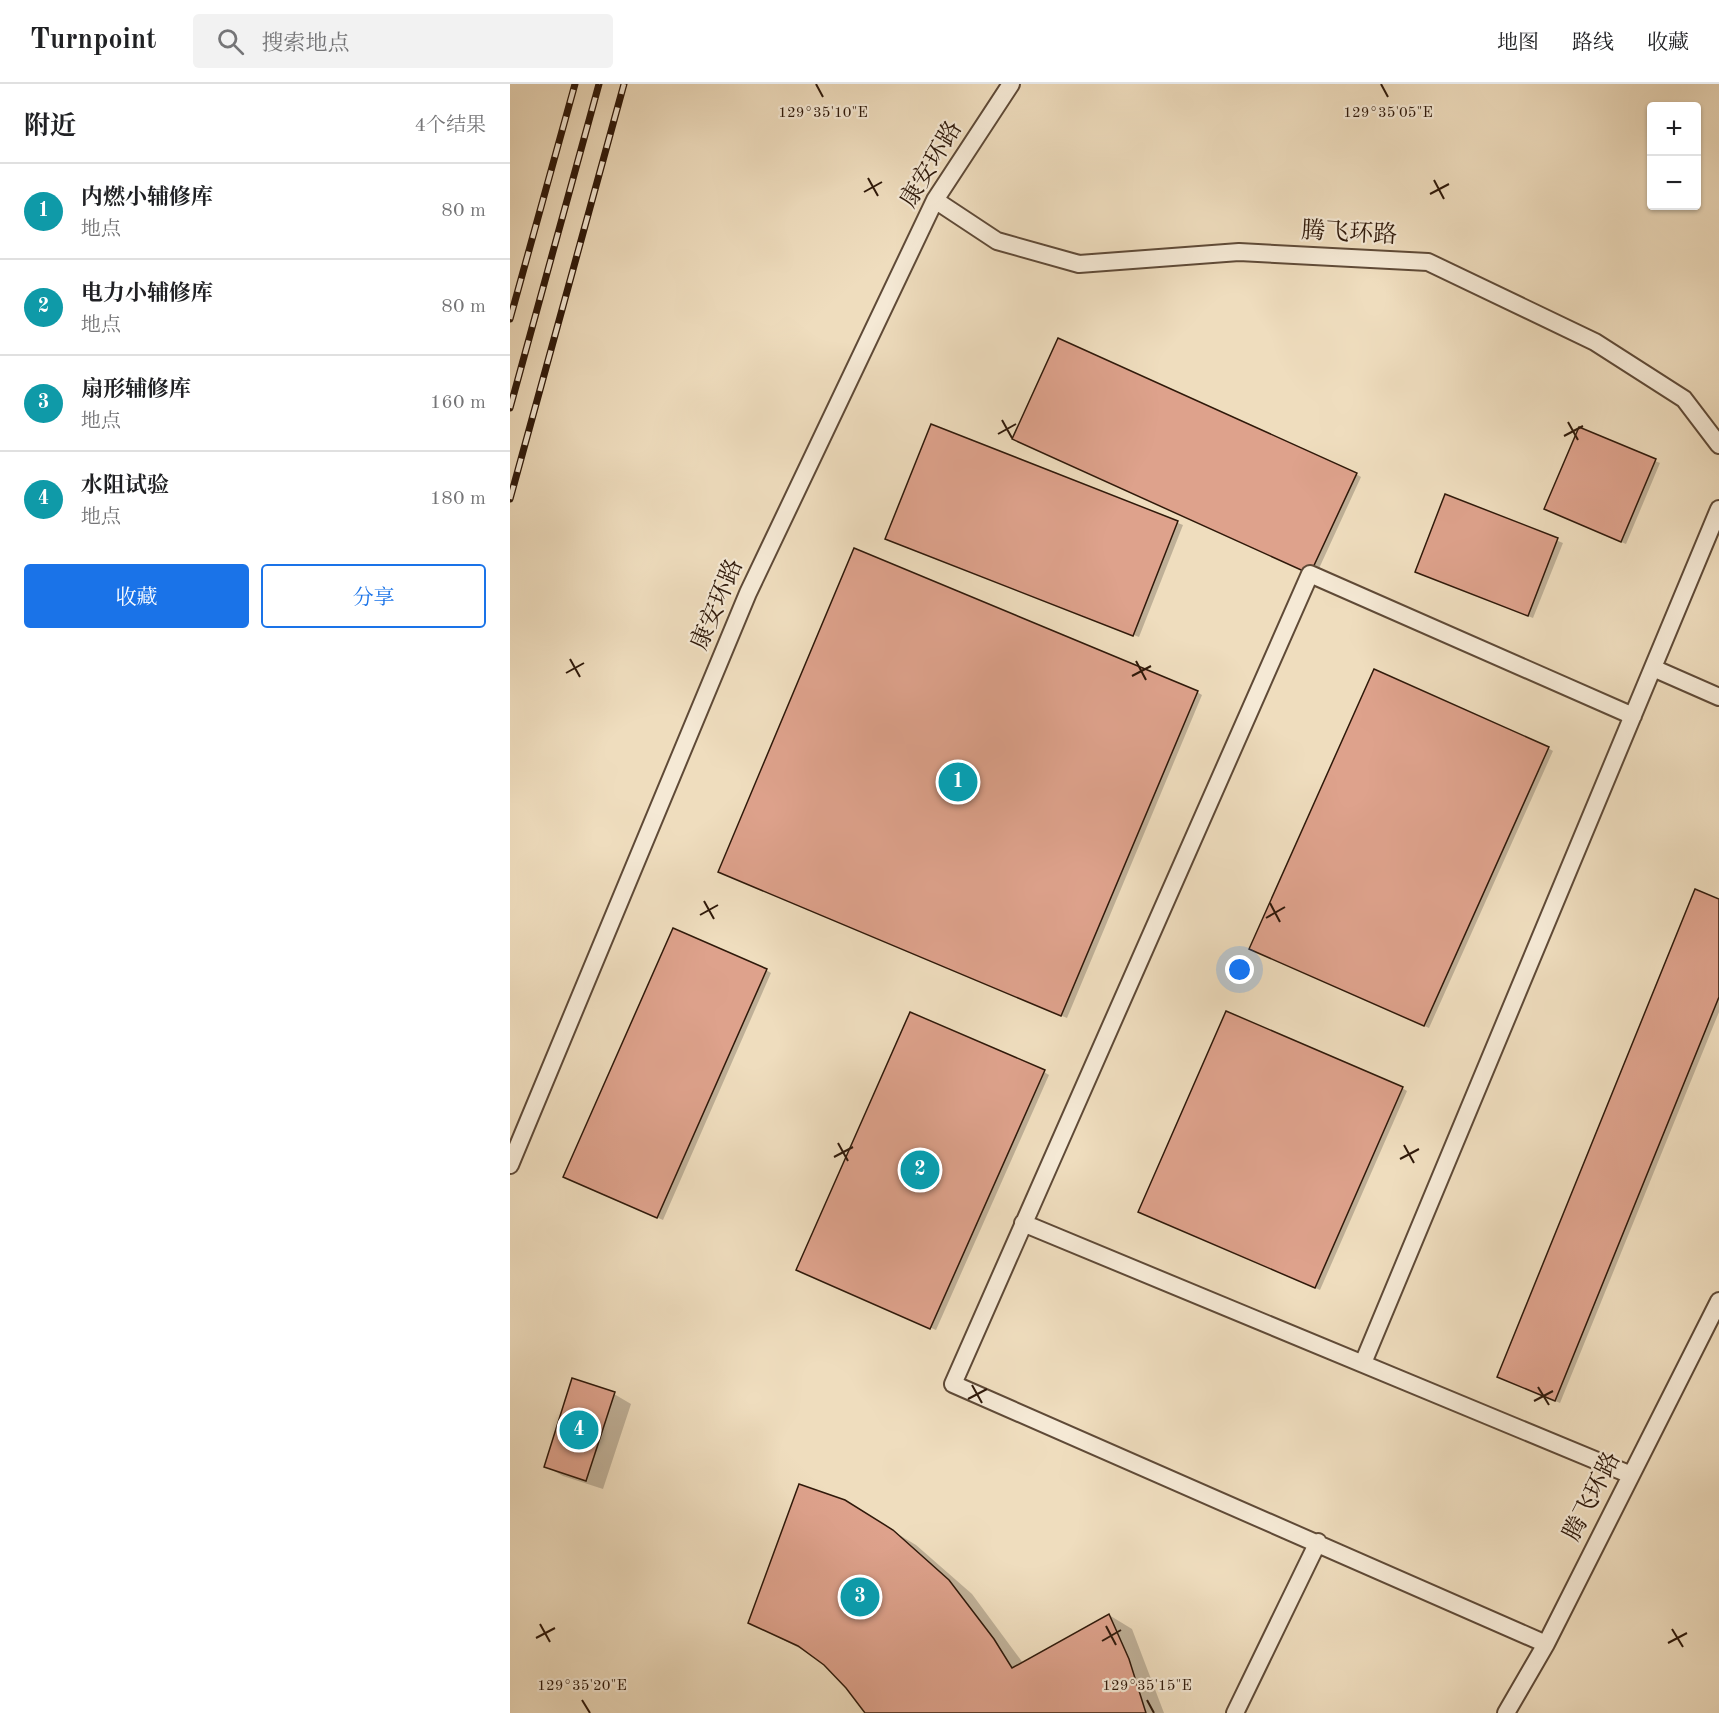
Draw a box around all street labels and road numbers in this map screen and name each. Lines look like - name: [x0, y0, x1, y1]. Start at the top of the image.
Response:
- street label: 康安环路: [894, 116, 967, 212]
- street label: 腾飞环路: [1300, 217, 1398, 248]
- street label: 康安环路: [685, 555, 748, 654]
- street label: 腾飞环路: [1558, 1447, 1625, 1545]

